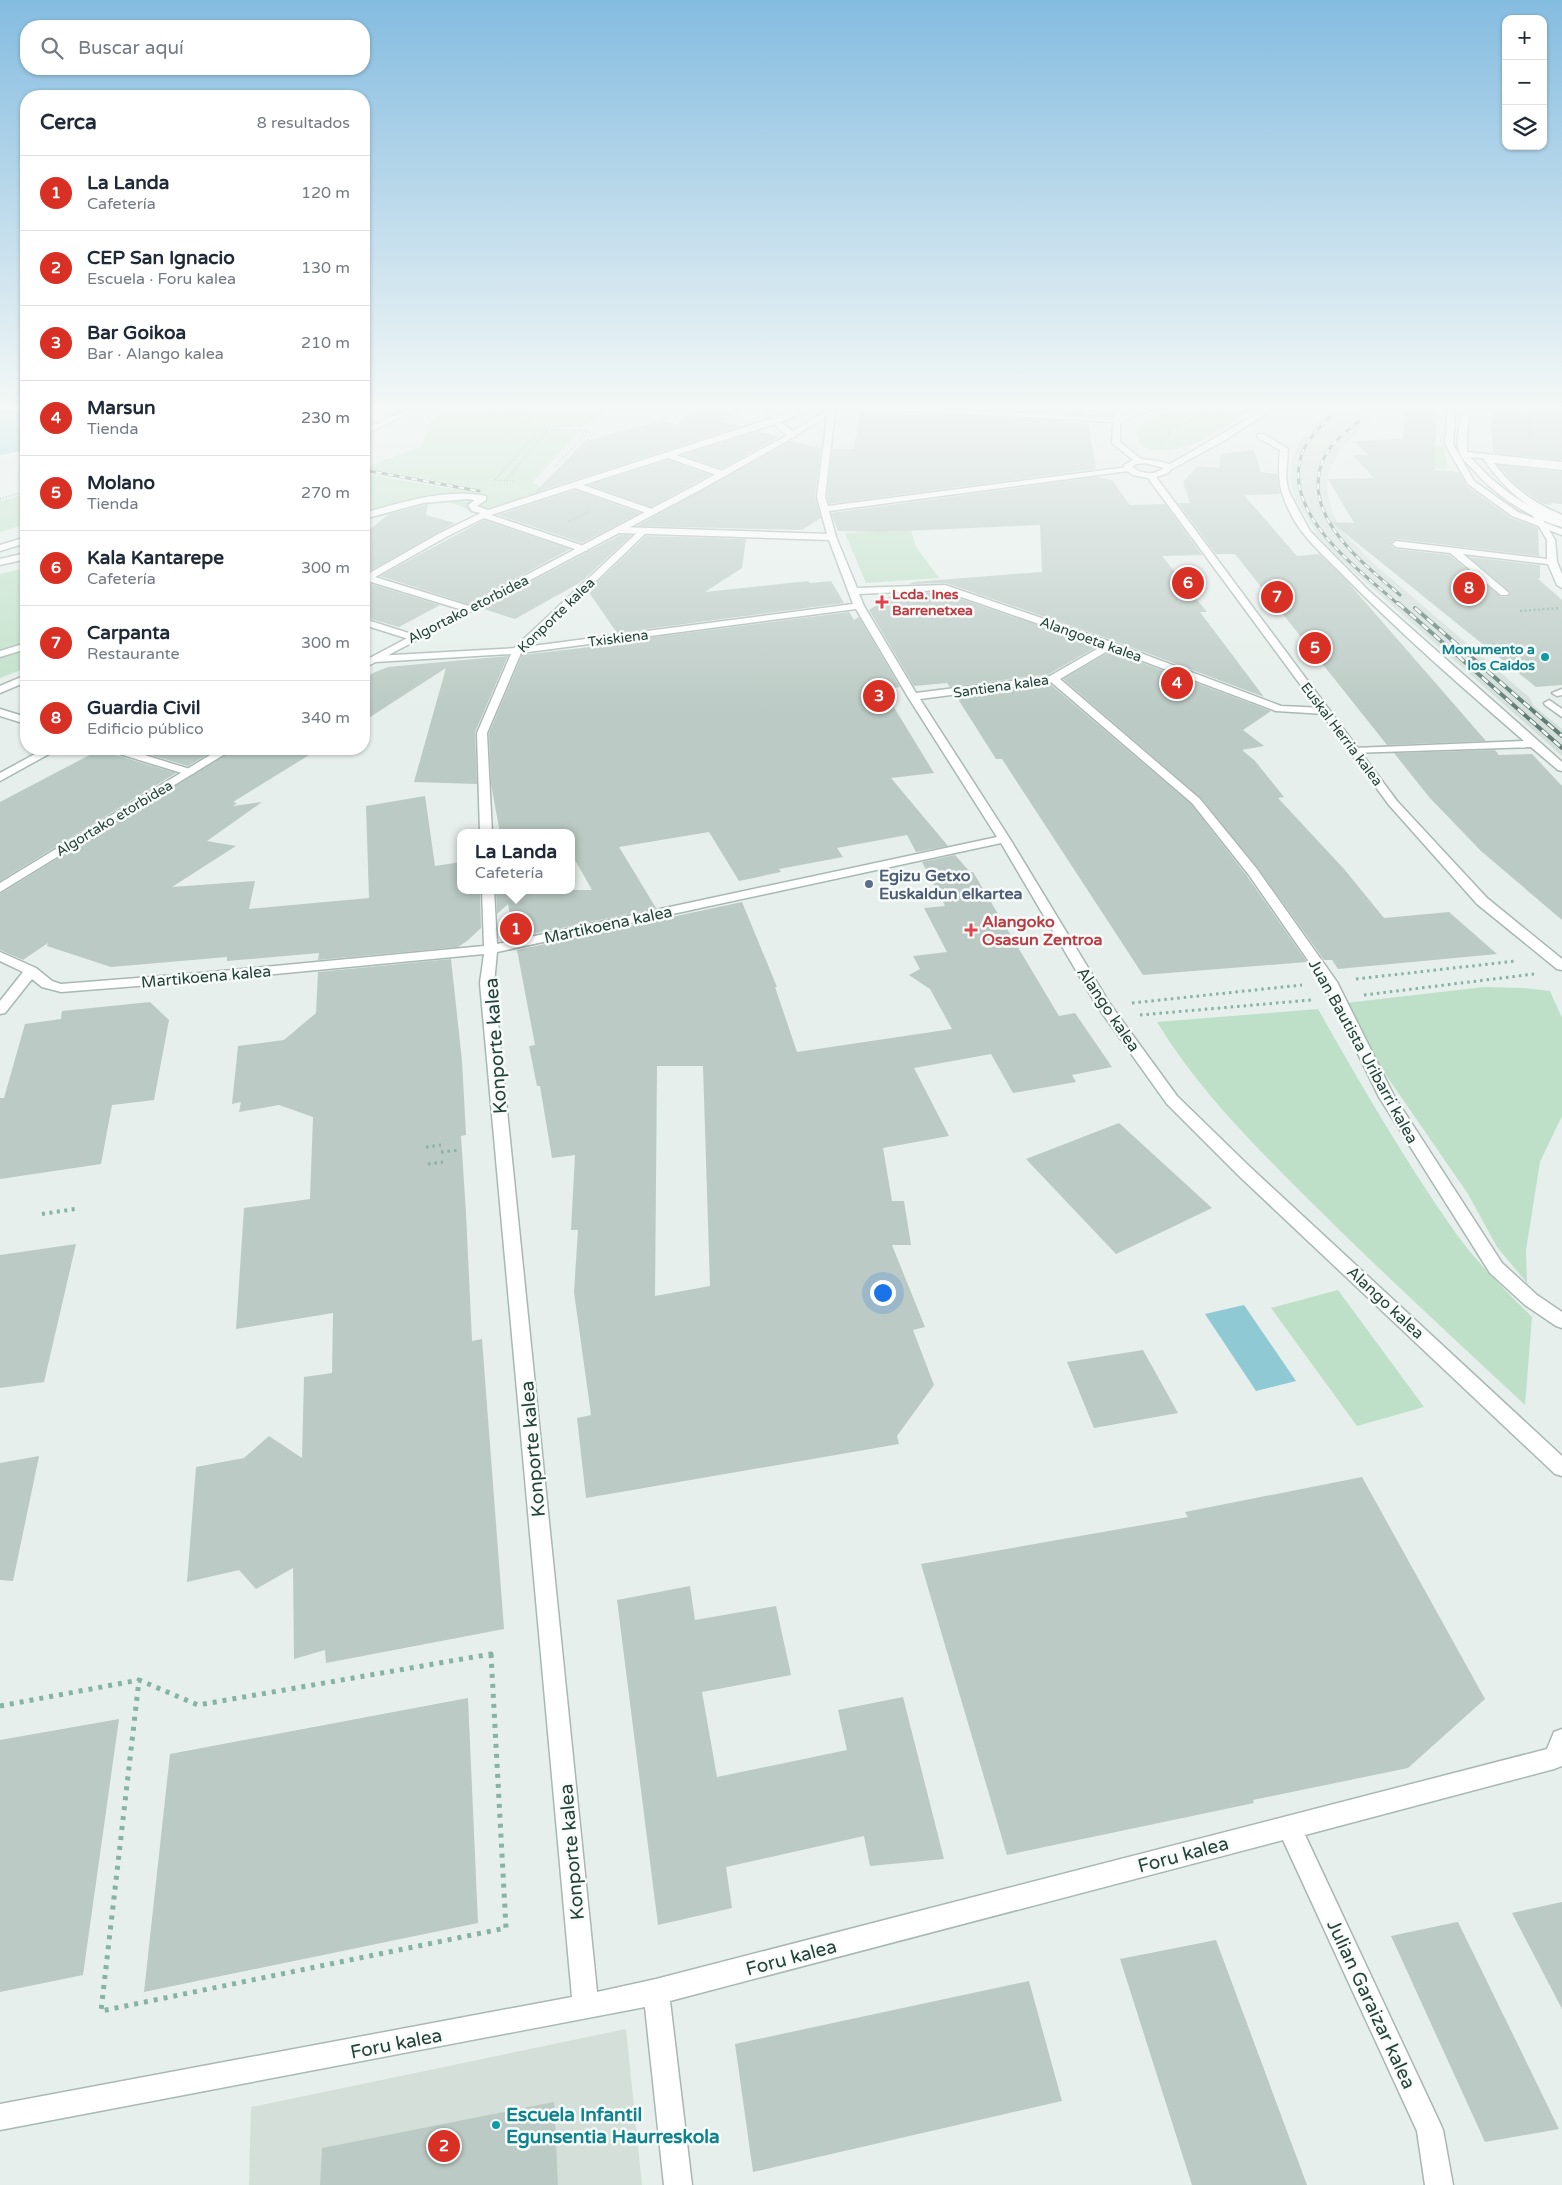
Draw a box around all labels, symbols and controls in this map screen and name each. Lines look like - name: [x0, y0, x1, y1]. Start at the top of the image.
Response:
- map controls: [1502, 15, 1547, 150]
- button: +: [1502, 15, 1547, 60]
- search box: [20, 20, 370, 75]
- icon: search: [38, 34, 66, 62]
- text: Buscar aquí: [78, 37, 184, 59]
- button: −: [1502, 60, 1547, 105]
- button: layers: [1502, 105, 1547, 150]
- text: Cerca: [40, 110, 97, 135]
- text: 8 resultados: [257, 113, 350, 133]
- text: La Landa: [87, 172, 169, 194]
- text: 1: [51, 183, 61, 203]
- text: 120 m: [301, 183, 350, 203]
- text: Cafetería: [87, 194, 156, 214]
- text: CEP San Ignacio: [87, 247, 235, 269]
- text: 2: [51, 258, 61, 278]
- text: 130 m: [301, 258, 350, 278]
- text: Escuela · Foru kalea: [87, 269, 236, 289]
- text: Bar Goikoa: [87, 322, 186, 344]
- text: 3: [51, 333, 61, 353]
- text: 210 m: [301, 333, 350, 353]
- text: Bar · Alango kalea: [87, 344, 224, 364]
- text: Marsun: [87, 397, 156, 419]
- text: 4: [51, 408, 61, 428]
- text: 230 m: [301, 408, 350, 428]
- text: Tienda: [87, 419, 138, 439]
- text: Molano: [87, 472, 155, 494]
- text: 5: [51, 483, 61, 503]
- text: 270 m: [301, 483, 350, 503]
- text: Tienda: [87, 494, 138, 514]
- text: Kala Kantarepe: [87, 547, 224, 569]
- text: 6: [51, 558, 61, 578]
- text: 300 m: [301, 558, 350, 578]
- pin: 6: [1172, 564, 1204, 602]
- text: Cafetería: [87, 569, 156, 589]
- pin: 8: [1453, 569, 1485, 607]
- street label: Algortako etorbidea: [405, 572, 532, 647]
- street label: Konporte kalea: [514, 574, 598, 656]
- pin: 7: [1261, 578, 1293, 616]
- place label: Lcda. Ines Barrenetxea: [892, 586, 973, 619]
- marker: Lcda. Ines Barrenetxea: [876, 596, 888, 608]
- street label: Alangoeta kalea: [1038, 613, 1144, 666]
- text: Carpanta: [87, 622, 170, 644]
- street label: Txiskiena: [587, 626, 649, 651]
- pin: 5: [1299, 629, 1331, 667]
- text: 7: [51, 633, 61, 653]
- text: 300 m: [301, 633, 350, 653]
- place label: Monumento a los Caidos: [1442, 641, 1535, 674]
- text: Restaurante: [87, 644, 180, 664]
- marker: Monumento a los Caidos: [1539, 651, 1551, 663]
- pin: 4: [1161, 664, 1193, 702]
- street label: Santiena kalea: [952, 671, 1050, 702]
- pin: 3: [863, 677, 895, 715]
- street label: Euskal Herria kalea: [1297, 679, 1386, 789]
- text: Guardia Civil: [87, 697, 200, 719]
- text: 8: [51, 708, 61, 728]
- text: 340 m: [301, 708, 350, 728]
- text: Edificio público: [87, 719, 204, 739]
- street label: Algortako etorbidea: [53, 777, 176, 860]
- popup: [457, 829, 575, 894]
- text: La Landa: [475, 841, 557, 863]
- text: Cafetería: [475, 863, 544, 883]
- place label: Egizu Getxo Euskaldun elkartea: [879, 866, 1022, 904]
- marker: Egizu Getxo Euskaldun elkartea: [863, 878, 875, 890]
- street label: Martikoena kalea: [542, 902, 674, 948]
- pin: 1: [500, 910, 532, 948]
- place label: Alangoko Osasun Zentroa: [982, 912, 1102, 950]
- marker: Alangoko Osasun Zentroa: [964, 923, 978, 937]
- street label: Juan Bautista Uribarri kalea: [1304, 956, 1422, 1147]
- street label: Martikoena kalea: [140, 961, 272, 993]
- street label: Alango kalea: [1072, 963, 1144, 1056]
- street label: Konporte kalea: [480, 977, 512, 1115]
- street label: Alango kalea: [1343, 1262, 1428, 1344]
- your location: [870, 1280, 896, 1306]
- street label: Konporte kalea: [516, 1380, 550, 1518]
- street label: Konporte kalea: [555, 1783, 589, 1921]
- street label: Foru kalea: [1135, 1832, 1231, 1878]
- street label: Julian Garaizar kalea: [1322, 1916, 1420, 2093]
- street label: Foru kalea: [743, 1935, 839, 1981]
- street label: Foru kalea: [348, 2024, 444, 2064]
- place label: Escuela Infantil Egunsentia Haurreskola: [506, 2104, 720, 2149]
- marker: Escuela Infantil Egunsentia Haurreskola: [490, 2119, 502, 2131]
- pin: 2: [428, 2127, 460, 2165]

